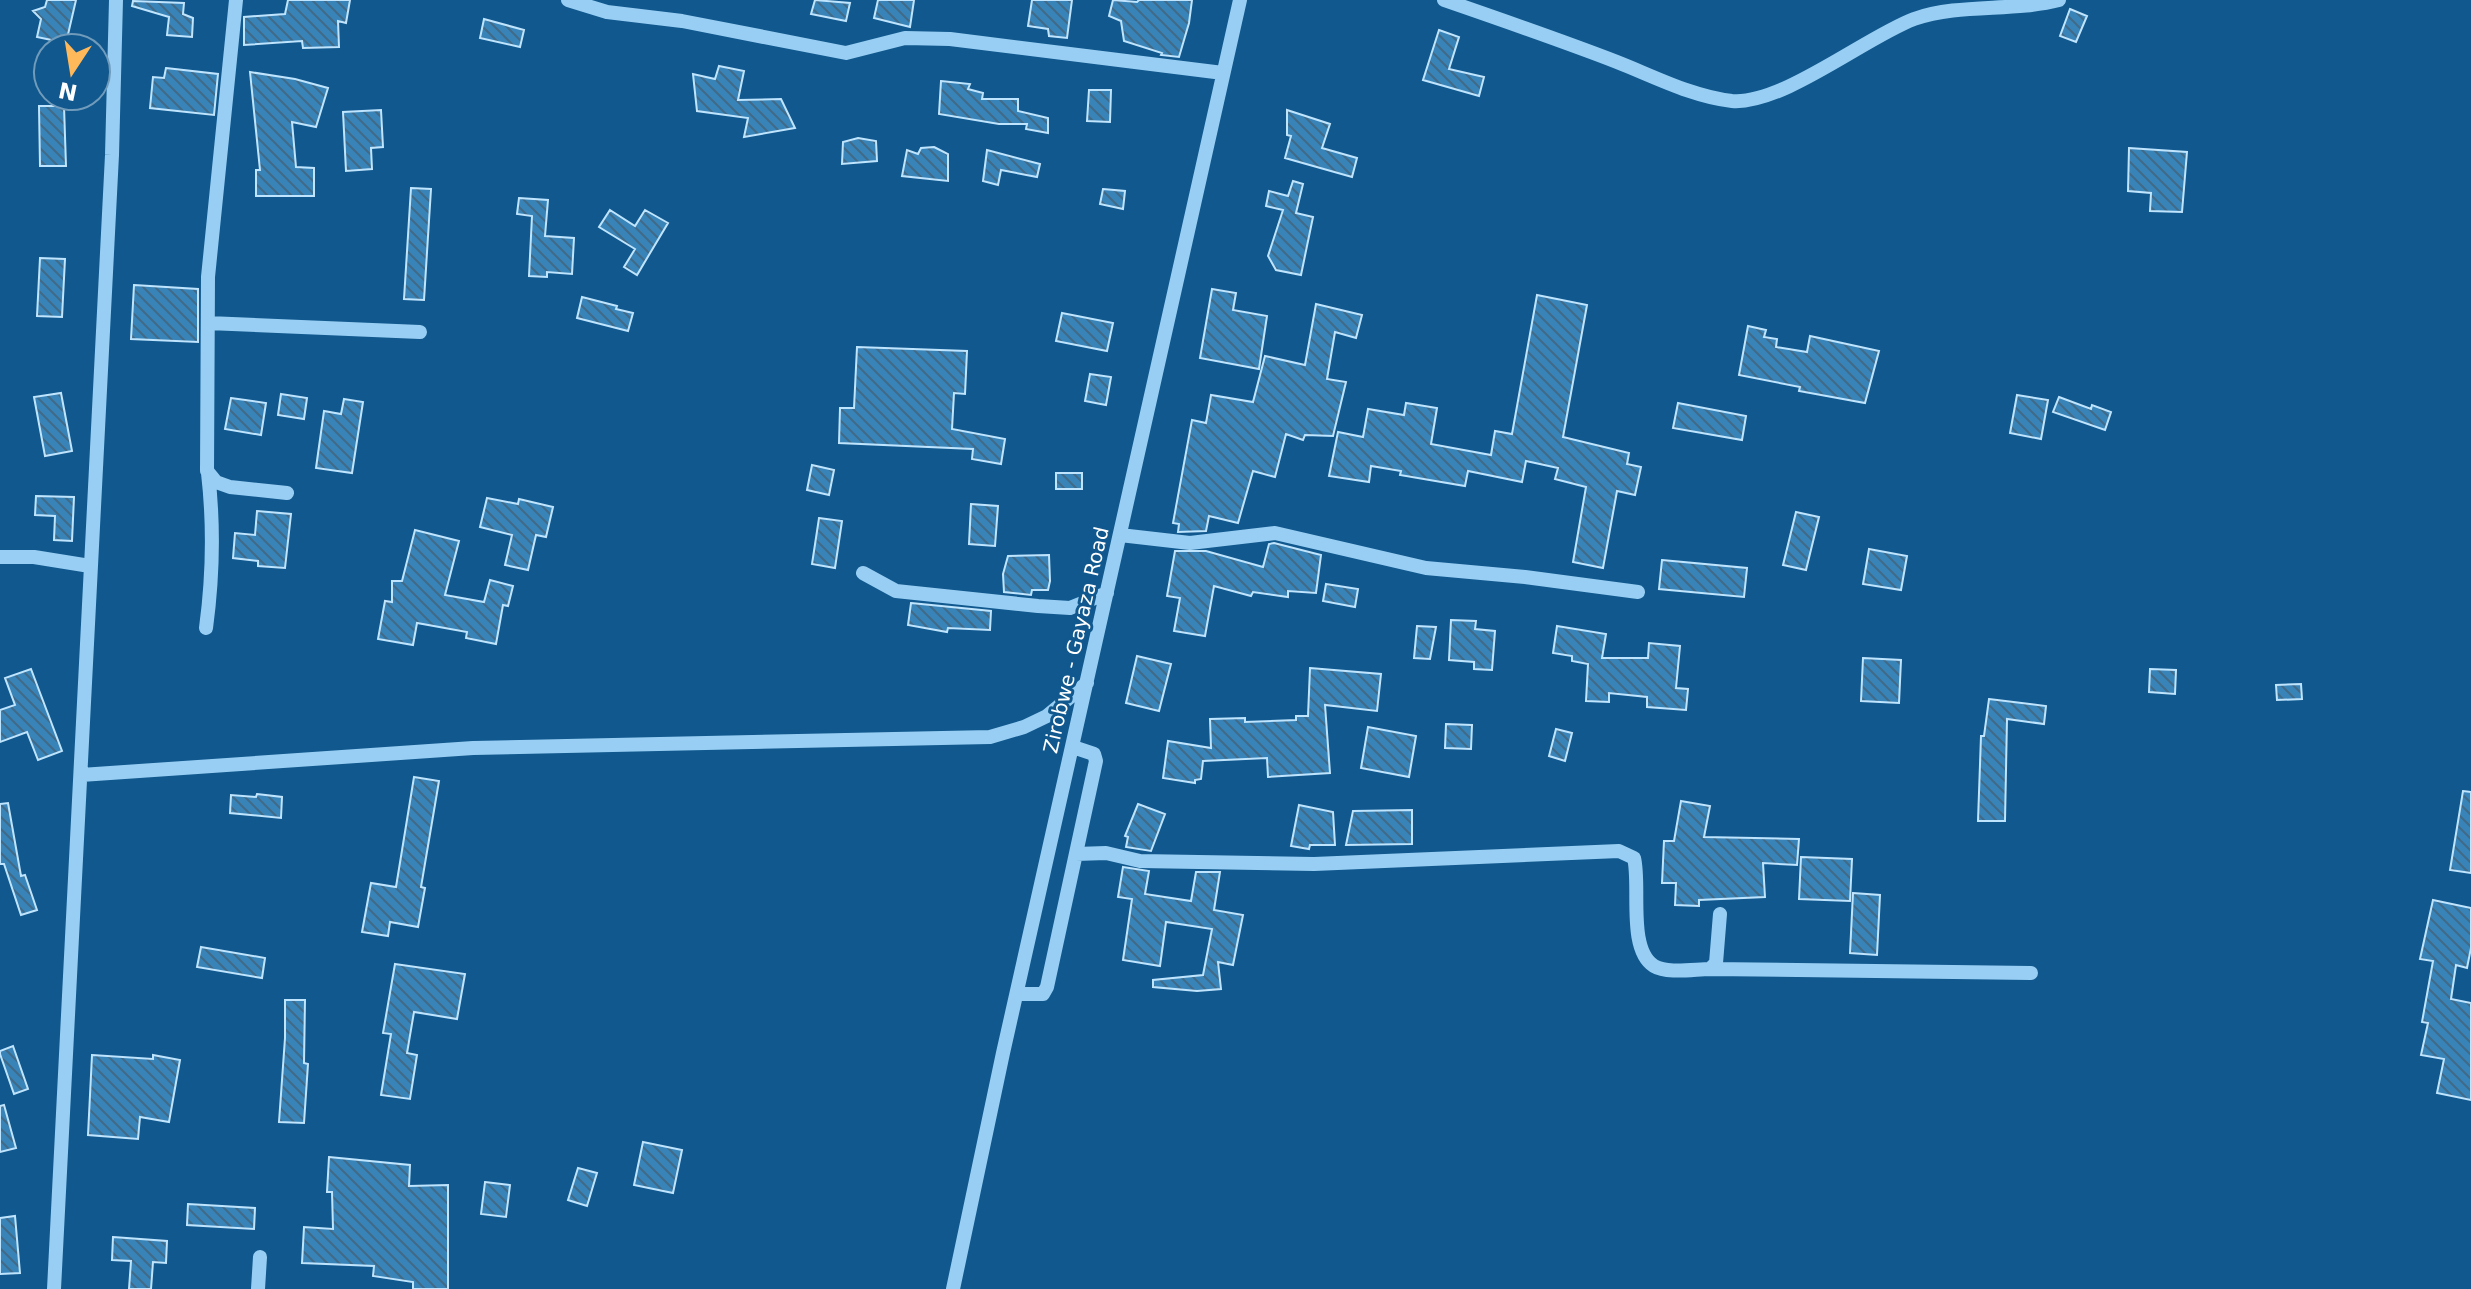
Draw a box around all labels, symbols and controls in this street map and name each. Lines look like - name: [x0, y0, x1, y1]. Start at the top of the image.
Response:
- north arrow: [32, 32, 112, 112]
- text: N: [56, 77, 80, 105]
- street label: Zirobwe - Gayaza Road: [1038, 524, 1114, 756]

